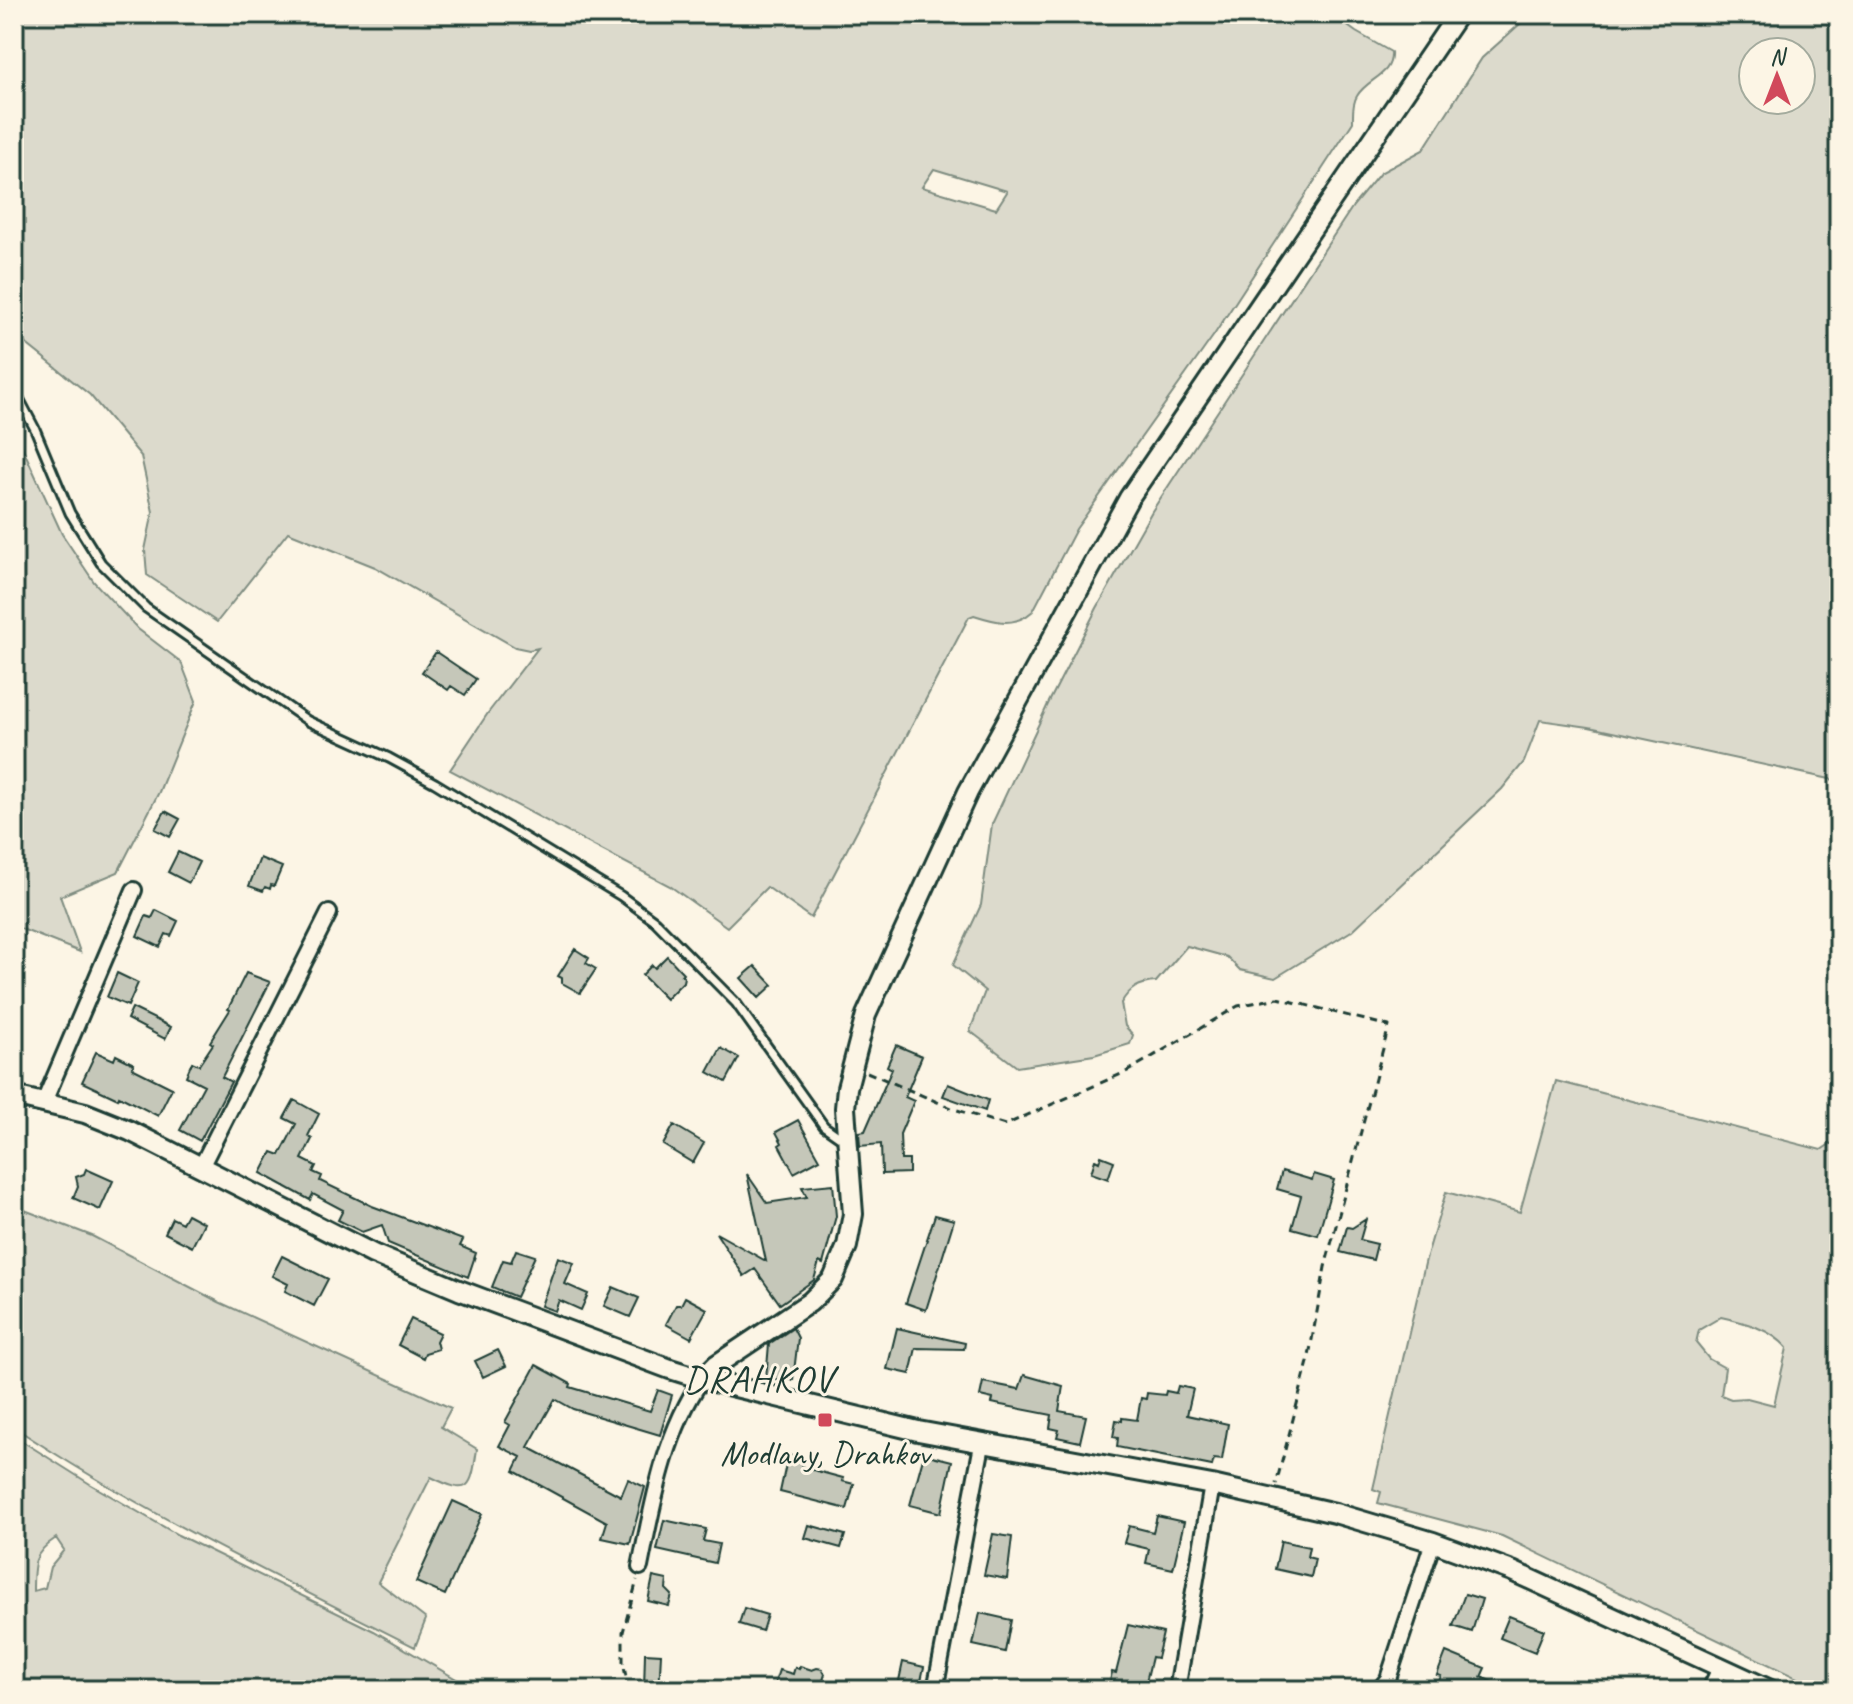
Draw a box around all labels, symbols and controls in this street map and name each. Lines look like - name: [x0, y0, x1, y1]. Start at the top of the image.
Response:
- north arrow: [1737, 36, 1817, 116]
- text: N: [1770, 43, 1787, 71]
- district label: DRAHKOV: [683, 1355, 840, 1402]
- marker: Modlany, Drahkov: [816, 1411, 834, 1429]
- place label: Modlany, Drahkov: [720, 1432, 932, 1475]

